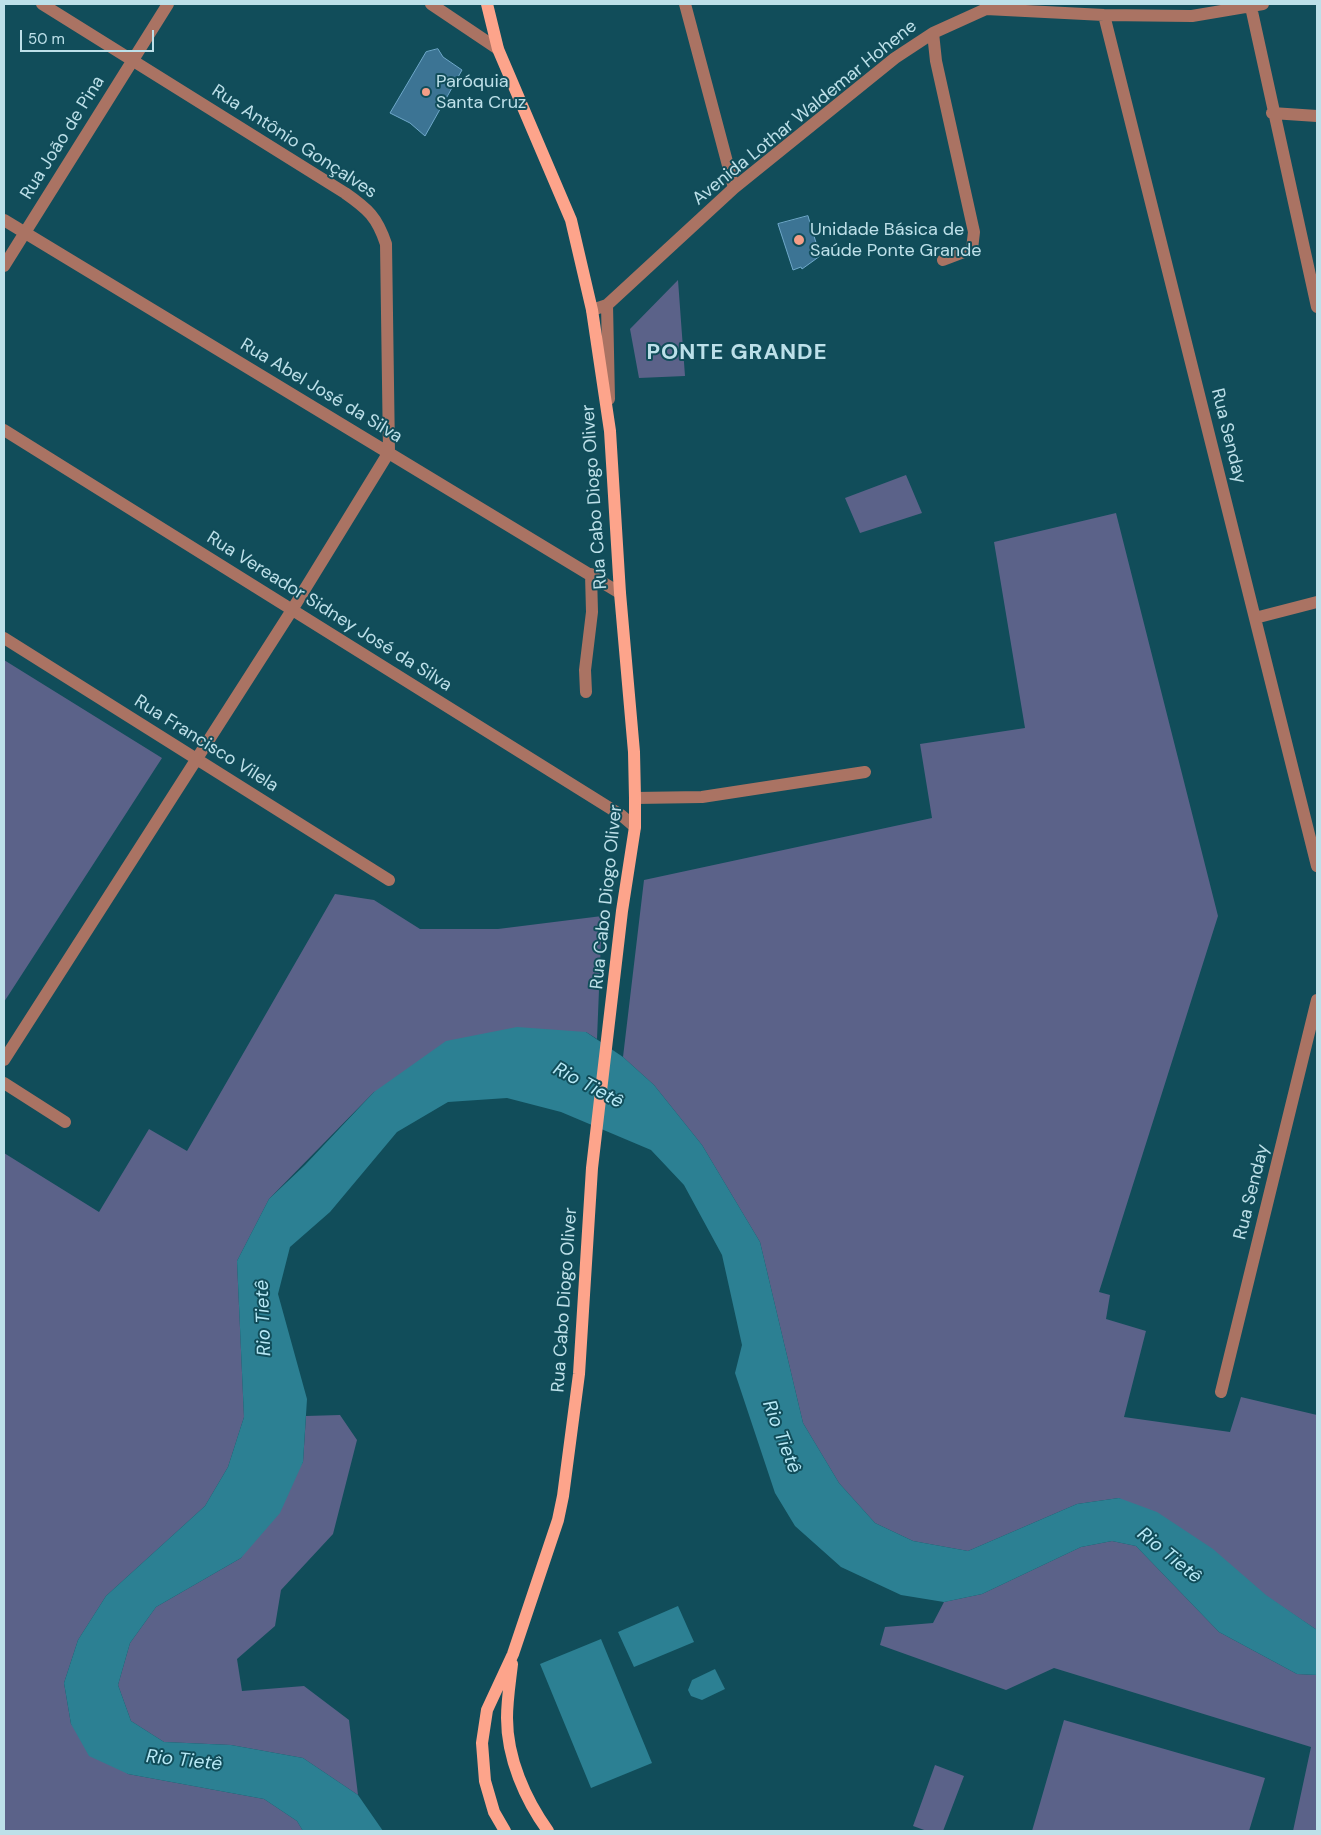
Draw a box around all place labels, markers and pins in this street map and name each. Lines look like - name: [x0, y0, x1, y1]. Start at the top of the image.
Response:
- place label: Paróquia Santa Cruz: [436, 71, 526, 114]
- marker: Paróquia Santa Cruz: [420, 86, 432, 98]
- place label: Unidade Básica de Saúde Ponte Grande: [810, 219, 982, 262]
- marker: Unidade Básica de Saúde Ponte Grande: [792, 233, 806, 247]

